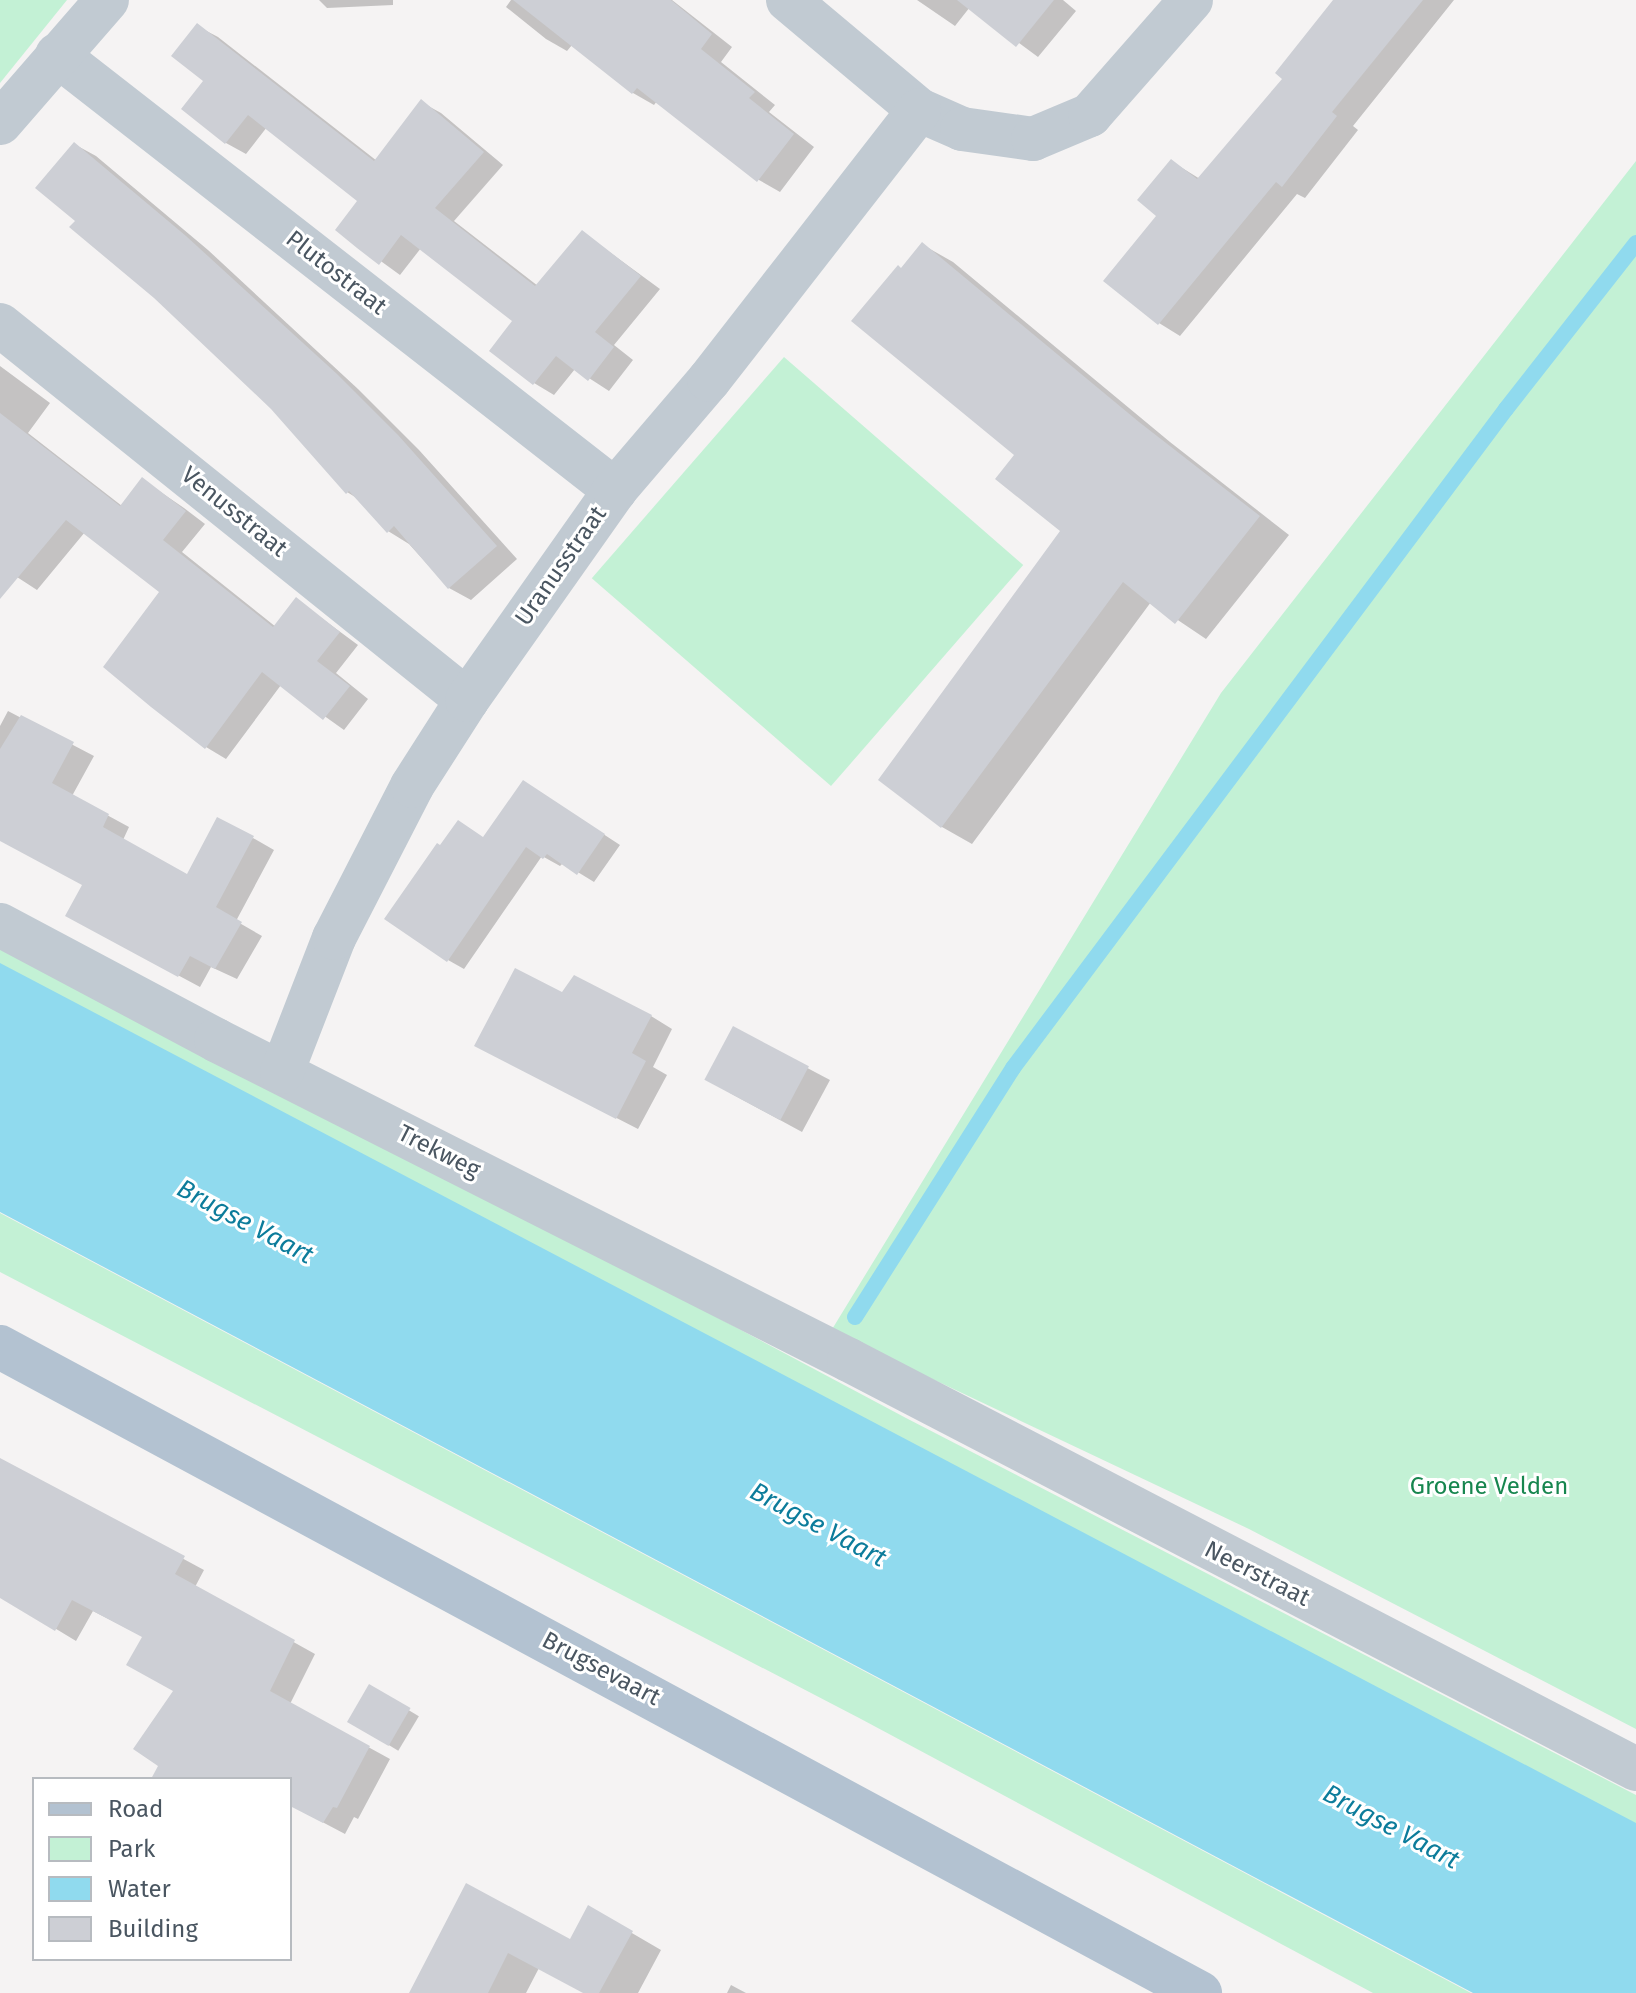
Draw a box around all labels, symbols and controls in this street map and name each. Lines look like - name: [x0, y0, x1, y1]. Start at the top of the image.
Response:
- street label: Plutostraat: [280, 225, 392, 321]
- street label: Venusstraat: [175, 461, 293, 563]
- street label: Uranusstraat: [509, 501, 613, 631]
- street label: Trekweg: [393, 1119, 485, 1185]
- water label: Brugse Vaart: [171, 1173, 319, 1271]
- park label: Groene Velden: [1410, 1473, 1568, 1501]
- water label: Brugse Vaart: [744, 1476, 892, 1574]
- street label: Neerstraat: [1199, 1535, 1315, 1613]
- street label: Brugsevaart: [537, 1626, 665, 1712]
- legend: [32, 1777, 292, 1961]
- water label: Brugse Vaart: [1317, 1778, 1465, 1876]
- text: Road: [108, 1795, 163, 1823]
- text: Park: [108, 1835, 155, 1863]
- text: Water: [108, 1875, 171, 1903]
- text: Building: [108, 1915, 198, 1943]

